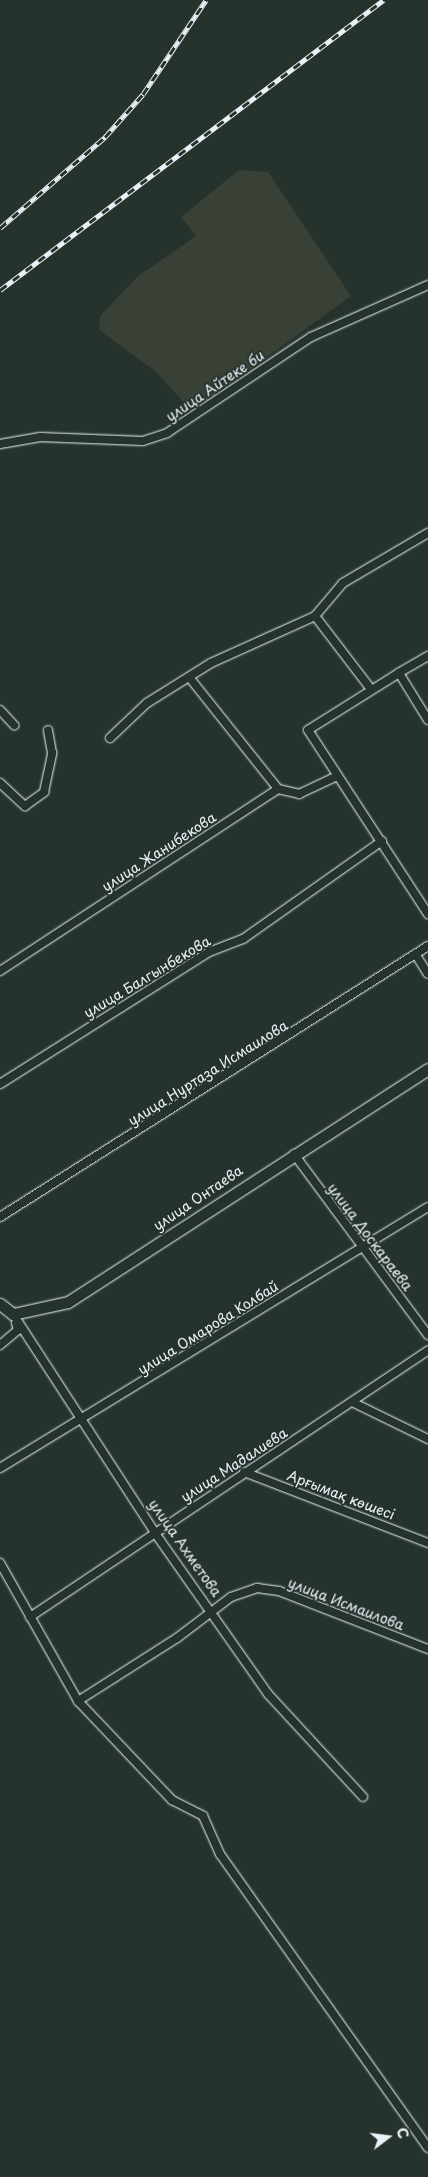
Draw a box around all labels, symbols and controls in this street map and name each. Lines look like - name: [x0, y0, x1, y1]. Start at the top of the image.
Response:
- street label: улица Айтеке би: [162, 346, 268, 426]
- street label: улица Жанибекова: [98, 809, 220, 895]
- street label: улица Балгынбекова: [81, 932, 213, 1022]
- street label: улица Нуртаза Исмаилова: [124, 1016, 292, 1130]
- street label: улица Онтаева: [150, 1162, 246, 1234]
- street label: улица Доскараева: [324, 1180, 416, 1294]
- street label: улица Омарова Колбай: [135, 1278, 281, 1378]
- street label: улица Мадалиева: [177, 1424, 291, 1506]
- street label: Арғымақ көшесі: [284, 1466, 398, 1524]
- street label: улица Ахметова: [145, 1496, 225, 1600]
- street label: улица Исмаилова: [285, 1574, 407, 1634]
- north arrow: [363, 2112, 413, 2162]
- text: С: [391, 2125, 414, 2141]

